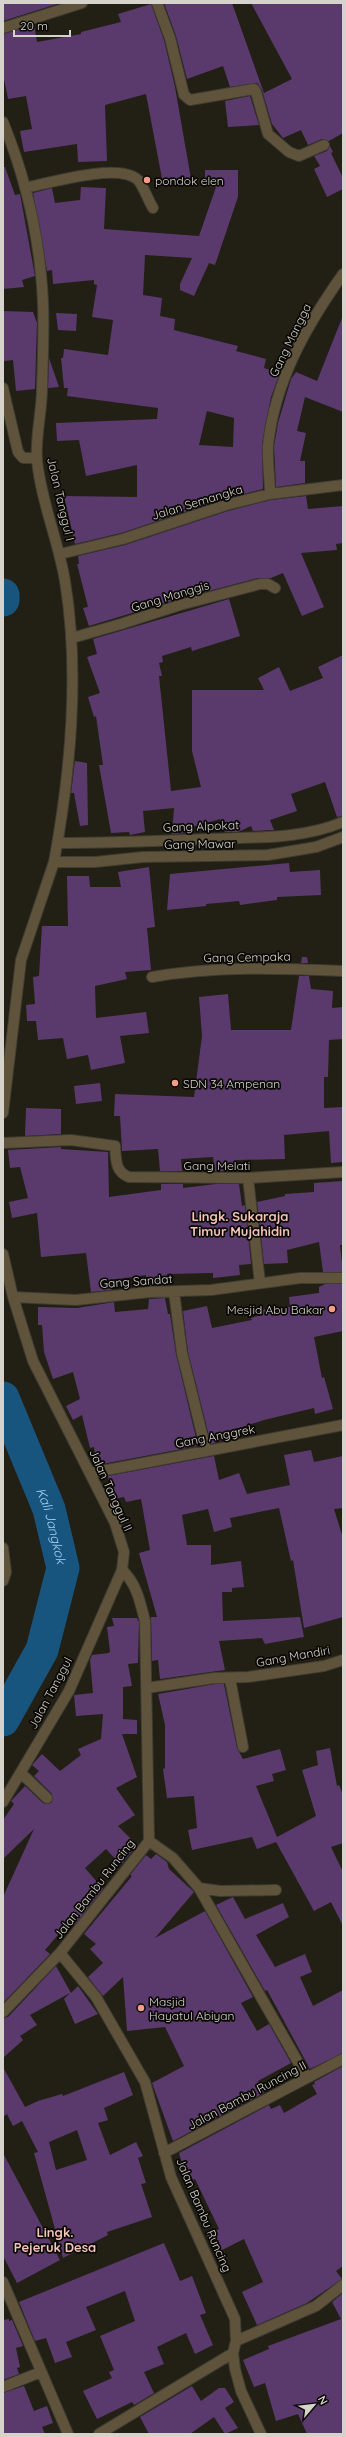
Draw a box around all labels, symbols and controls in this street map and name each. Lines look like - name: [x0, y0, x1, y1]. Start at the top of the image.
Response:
- scale bar: [14, 12, 70, 38]
- text: 20 m: [20, 18, 48, 33]
- place label: pondok elen: [155, 173, 224, 188]
- marker: pondok elen: [142, 175, 152, 185]
- street label: Gang Mangga: [266, 301, 314, 379]
- street label: Jalan Tanggul I: [44, 456, 78, 542]
- street label: Jalan Semangka: [150, 481, 244, 523]
- street label: Gang Manggis: [129, 577, 211, 615]
- street label: Gang Alpokat: [163, 817, 239, 835]
- street label: Gang Mawar: [164, 836, 236, 852]
- street label: Gang Cempaka: [203, 949, 291, 965]
- place label: SDN 34 Ampenan: [183, 1076, 280, 1091]
- marker: SDN 34 Ampenan: [170, 1078, 180, 1088]
- street label: Gang Melati: [184, 1158, 250, 1173]
- district label: Lingk. Sukaraja Timur Mujahidin: [190, 1208, 290, 1239]
- street label: Gang Sandat: [99, 1271, 173, 1291]
- place label: Mesjid Abu Bakar: [227, 1302, 324, 1317]
- marker: Mesjid Abu Bakar: [327, 1304, 337, 1314]
- street label: Gang Anggrek: [174, 1421, 256, 1451]
- street label: Jalan Tanggul II: [86, 1447, 136, 1533]
- water label: Kali Jangkok: [33, 1485, 70, 1566]
- street label: Gang Mandiri: [255, 1642, 331, 1670]
- street label: Jalan Tanggul: [25, 1655, 75, 1731]
- street label: Jalan Bambu Runcing: [50, 1836, 138, 1942]
- place label: Masjid Hayatul Abiyan: [149, 1994, 235, 2023]
- marker: Masjid Hayatul Abiyan: [136, 2003, 146, 2013]
- street label: Jalan Bambu Runcing II: [185, 2057, 309, 2133]
- street label: Jalan Bambu Runcing: [173, 2156, 235, 2274]
- district label: Lingk. Pejeruk Desa: [14, 2224, 96, 2255]
- north arrow: [294, 2385, 334, 2425]
- text: N: [315, 2393, 331, 2407]

